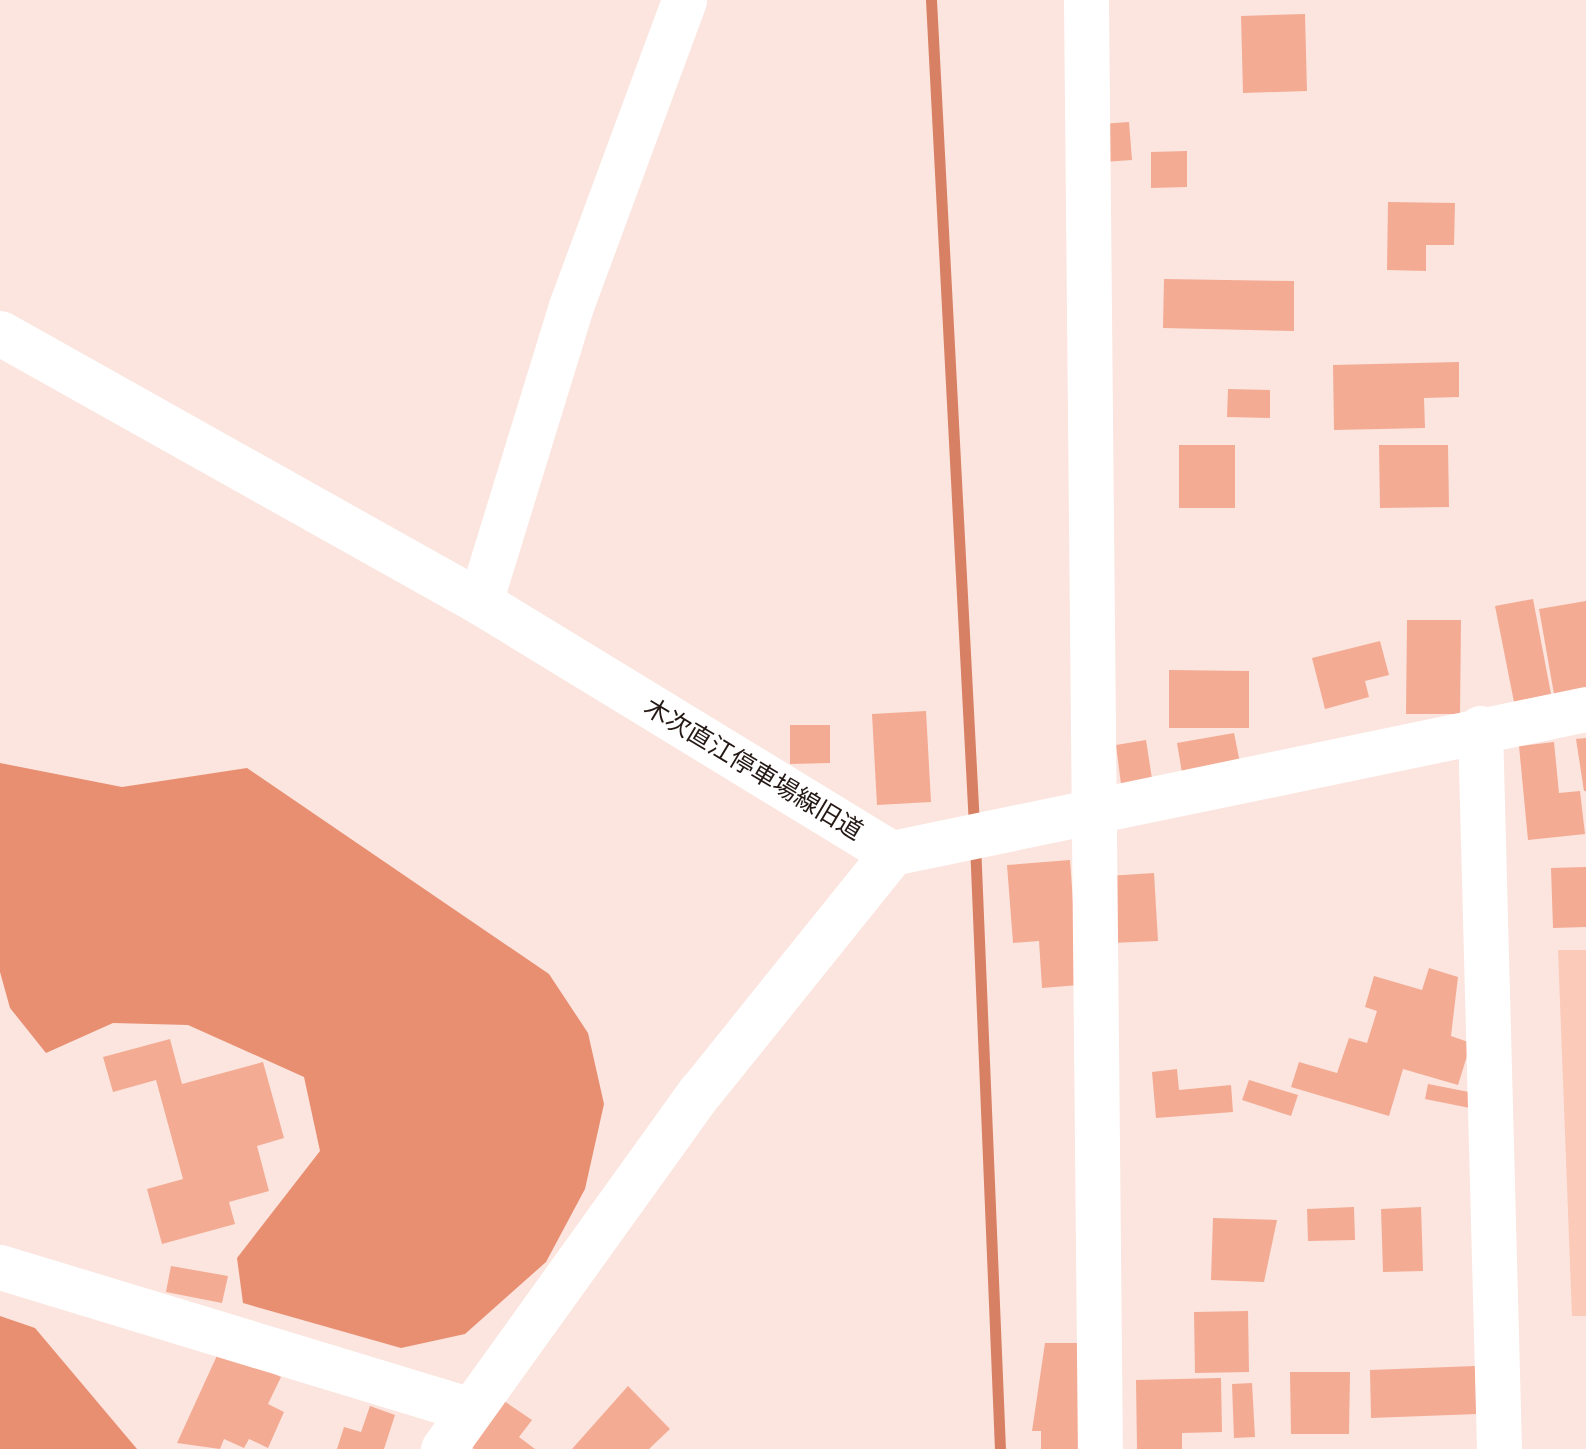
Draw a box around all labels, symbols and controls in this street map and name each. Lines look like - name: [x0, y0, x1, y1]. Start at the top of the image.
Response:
- street label: 木次直江停車場線旧道: [639, 691, 869, 845]

